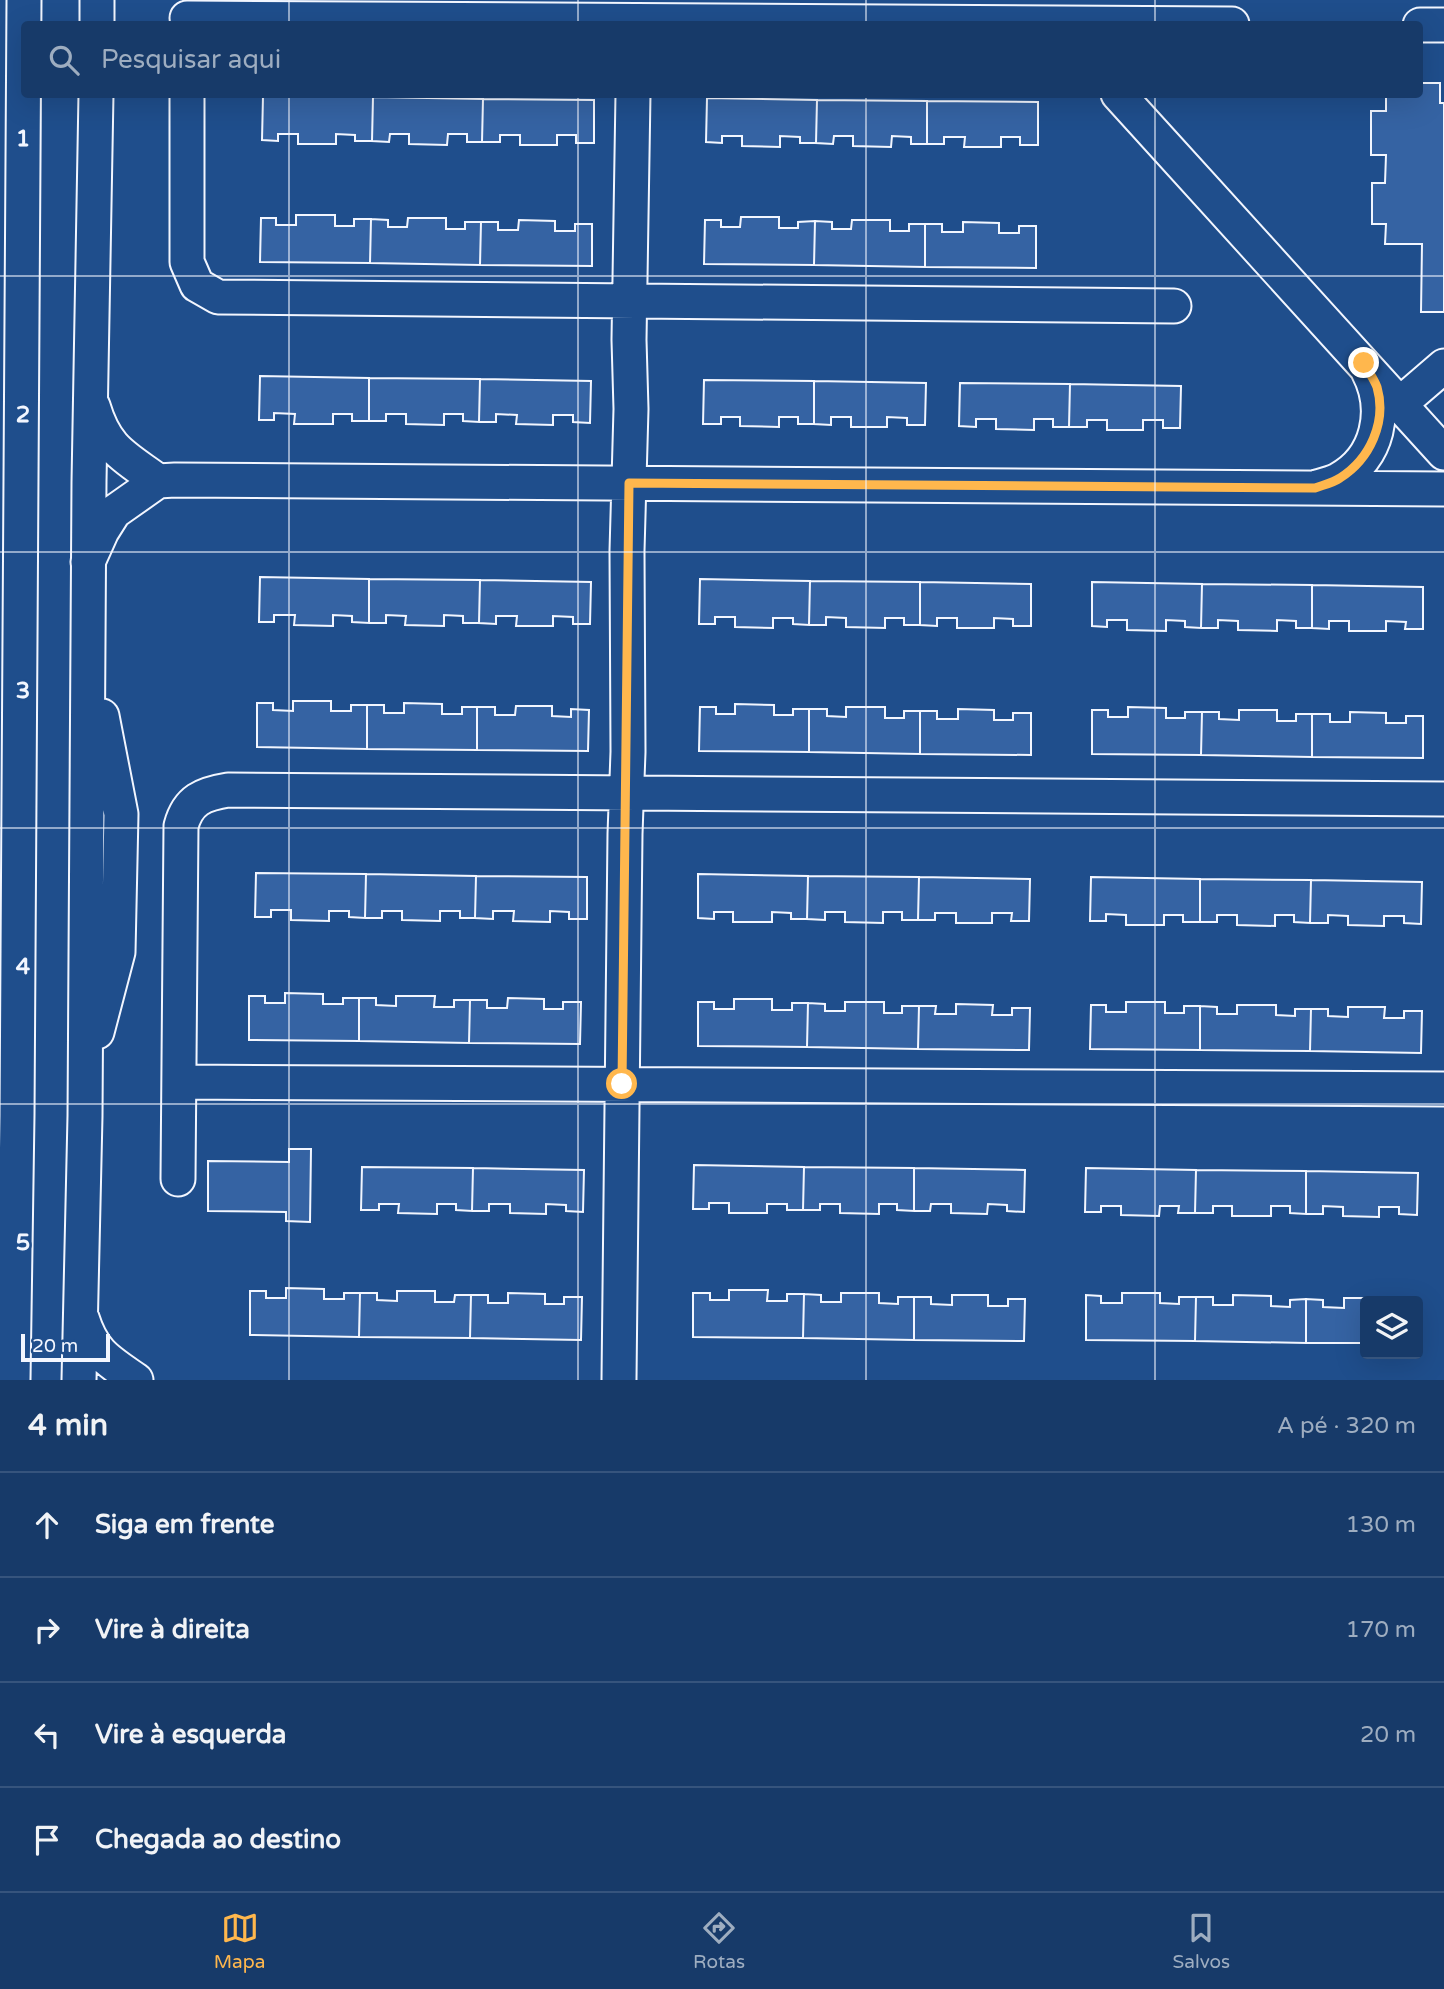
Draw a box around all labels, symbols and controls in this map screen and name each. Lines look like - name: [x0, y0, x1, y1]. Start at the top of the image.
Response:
- search box: [21, 21, 1423, 98]
- icon: search: [45, 41, 83, 79]
- text: Pesquisar aqui: [101, 44, 281, 75]
- text: 1: [16, 125, 30, 153]
- route end: [1348, 347, 1379, 378]
- text: 2: [16, 401, 30, 429]
- text: 3: [16, 677, 30, 705]
- text: 4: [16, 953, 31, 981]
- route start: [606, 1068, 637, 1099]
- text: 5: [16, 1229, 30, 1257]
- map controls: [1360, 1296, 1423, 1359]
- button: layers: [1360, 1296, 1423, 1359]
- scale bar: [21, 1331, 110, 1363]
- text: 20 m: [32, 1335, 78, 1357]
- text: 4 min: [28, 1407, 108, 1444]
- text: A pé · 320 m: [1277, 1412, 1416, 1440]
- icon: ahead: [28, 1506, 66, 1544]
- text: Siga em frente: [95, 1509, 275, 1540]
- text: 130 m: [1346, 1511, 1416, 1539]
- icon: right: [28, 1611, 66, 1649]
- text: Vire à direita: [95, 1614, 250, 1645]
- text: 170 m: [1346, 1616, 1416, 1644]
- icon: left: [28, 1716, 66, 1754]
- text: Vire à esquerda: [95, 1719, 286, 1750]
- text: 20 m: [1360, 1721, 1416, 1749]
- icon: arrive: [28, 1821, 66, 1859]
- text: Chegada ao destino: [95, 1824, 341, 1855]
- tab: Mapa: [214, 1909, 265, 1973]
- tab: Rotas: [693, 1909, 745, 1973]
- tab: Salvos: [1173, 1909, 1230, 1973]

